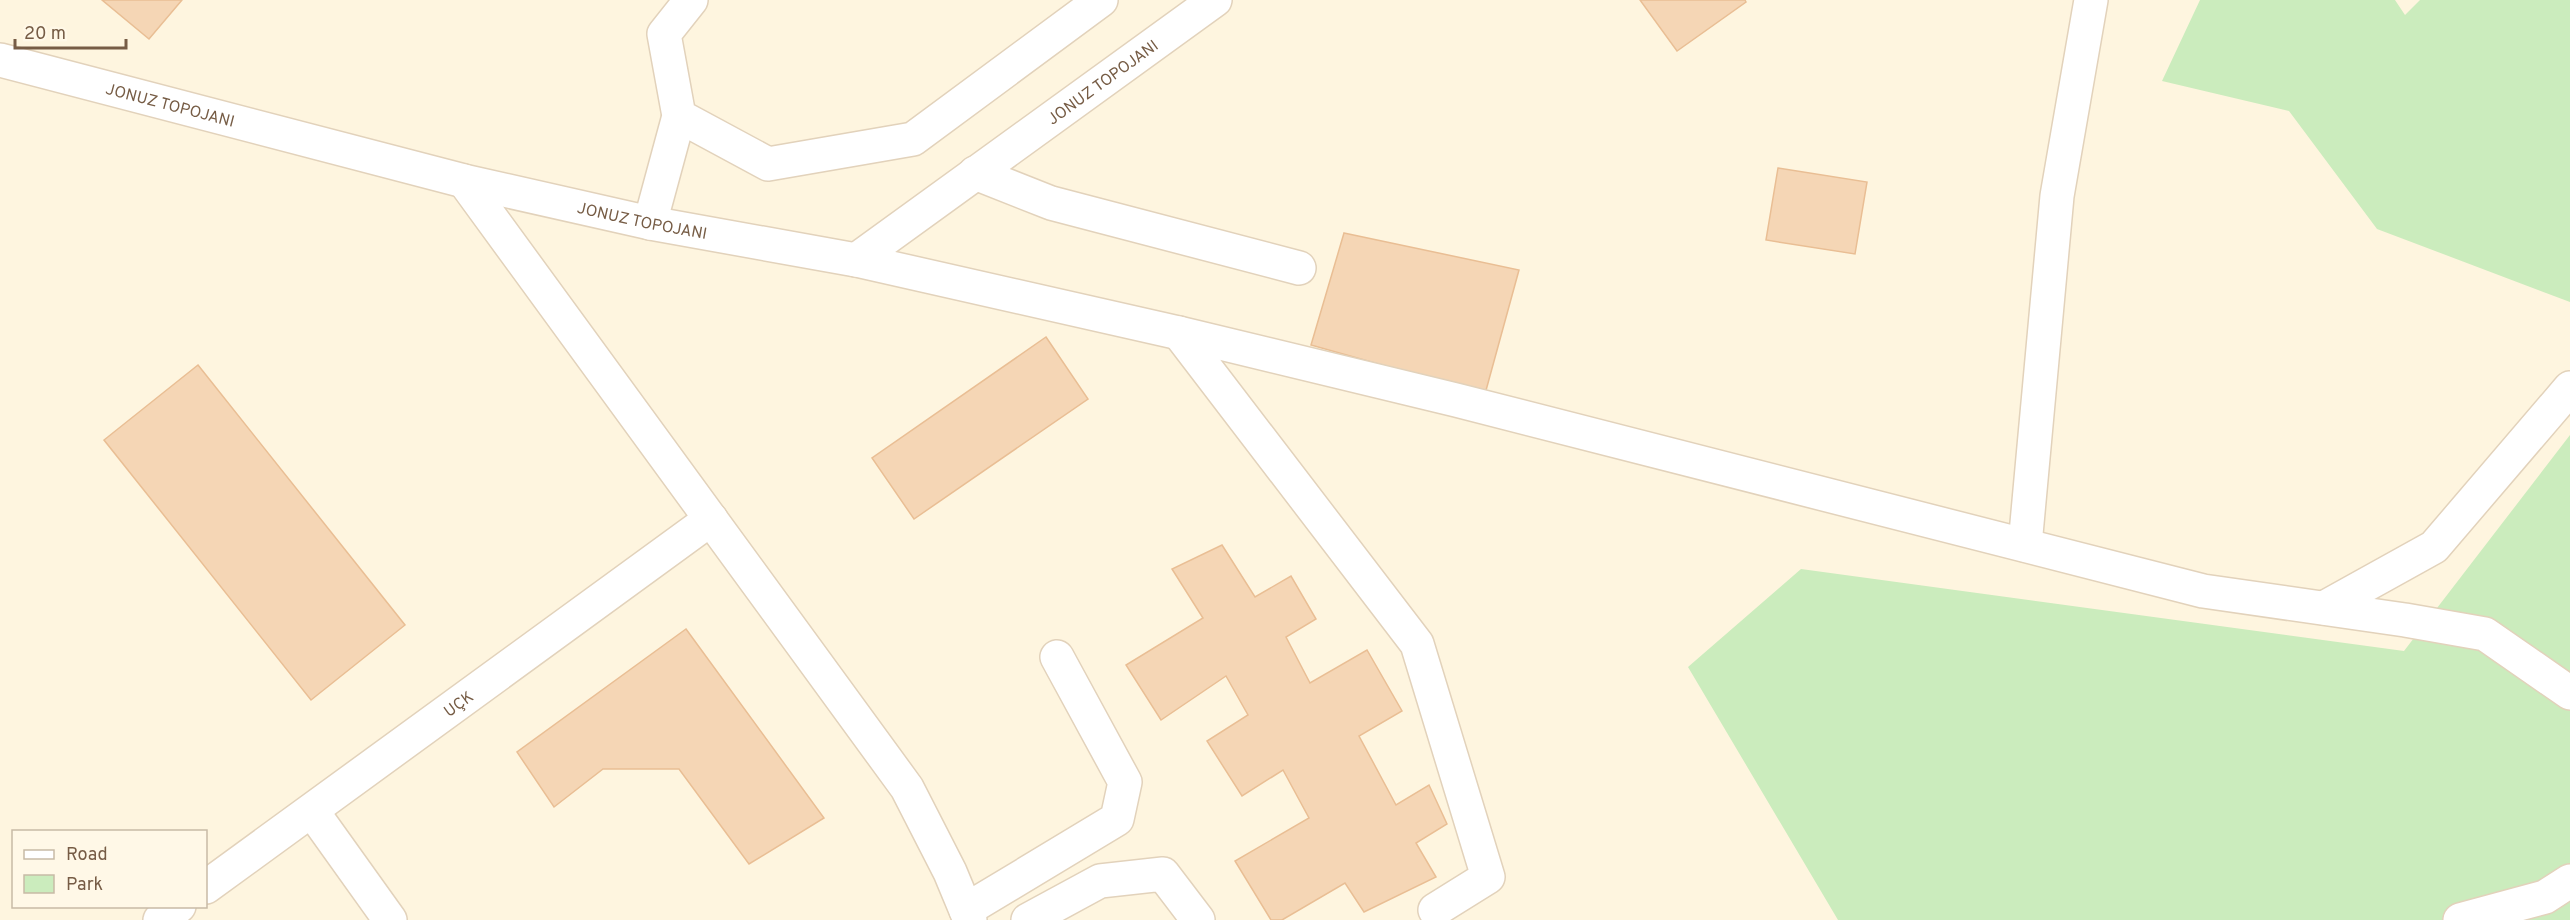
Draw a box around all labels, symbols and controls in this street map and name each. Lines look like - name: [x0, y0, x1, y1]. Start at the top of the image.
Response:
- scale bar: [15, 12, 126, 50]
- text: 20 m: [24, 23, 66, 46]
- street label: JONUZ TOPOJANI: [1044, 36, 1163, 130]
- street label: JONUZ TOPOJANI: [103, 80, 236, 133]
- street label: JONUZ TOPOJANI: [575, 199, 708, 245]
- street label: UÇK: [441, 687, 478, 722]
- legend: [12, 830, 207, 908]
- text: Road: [66, 844, 108, 867]
- text: Park: [66, 874, 103, 897]

